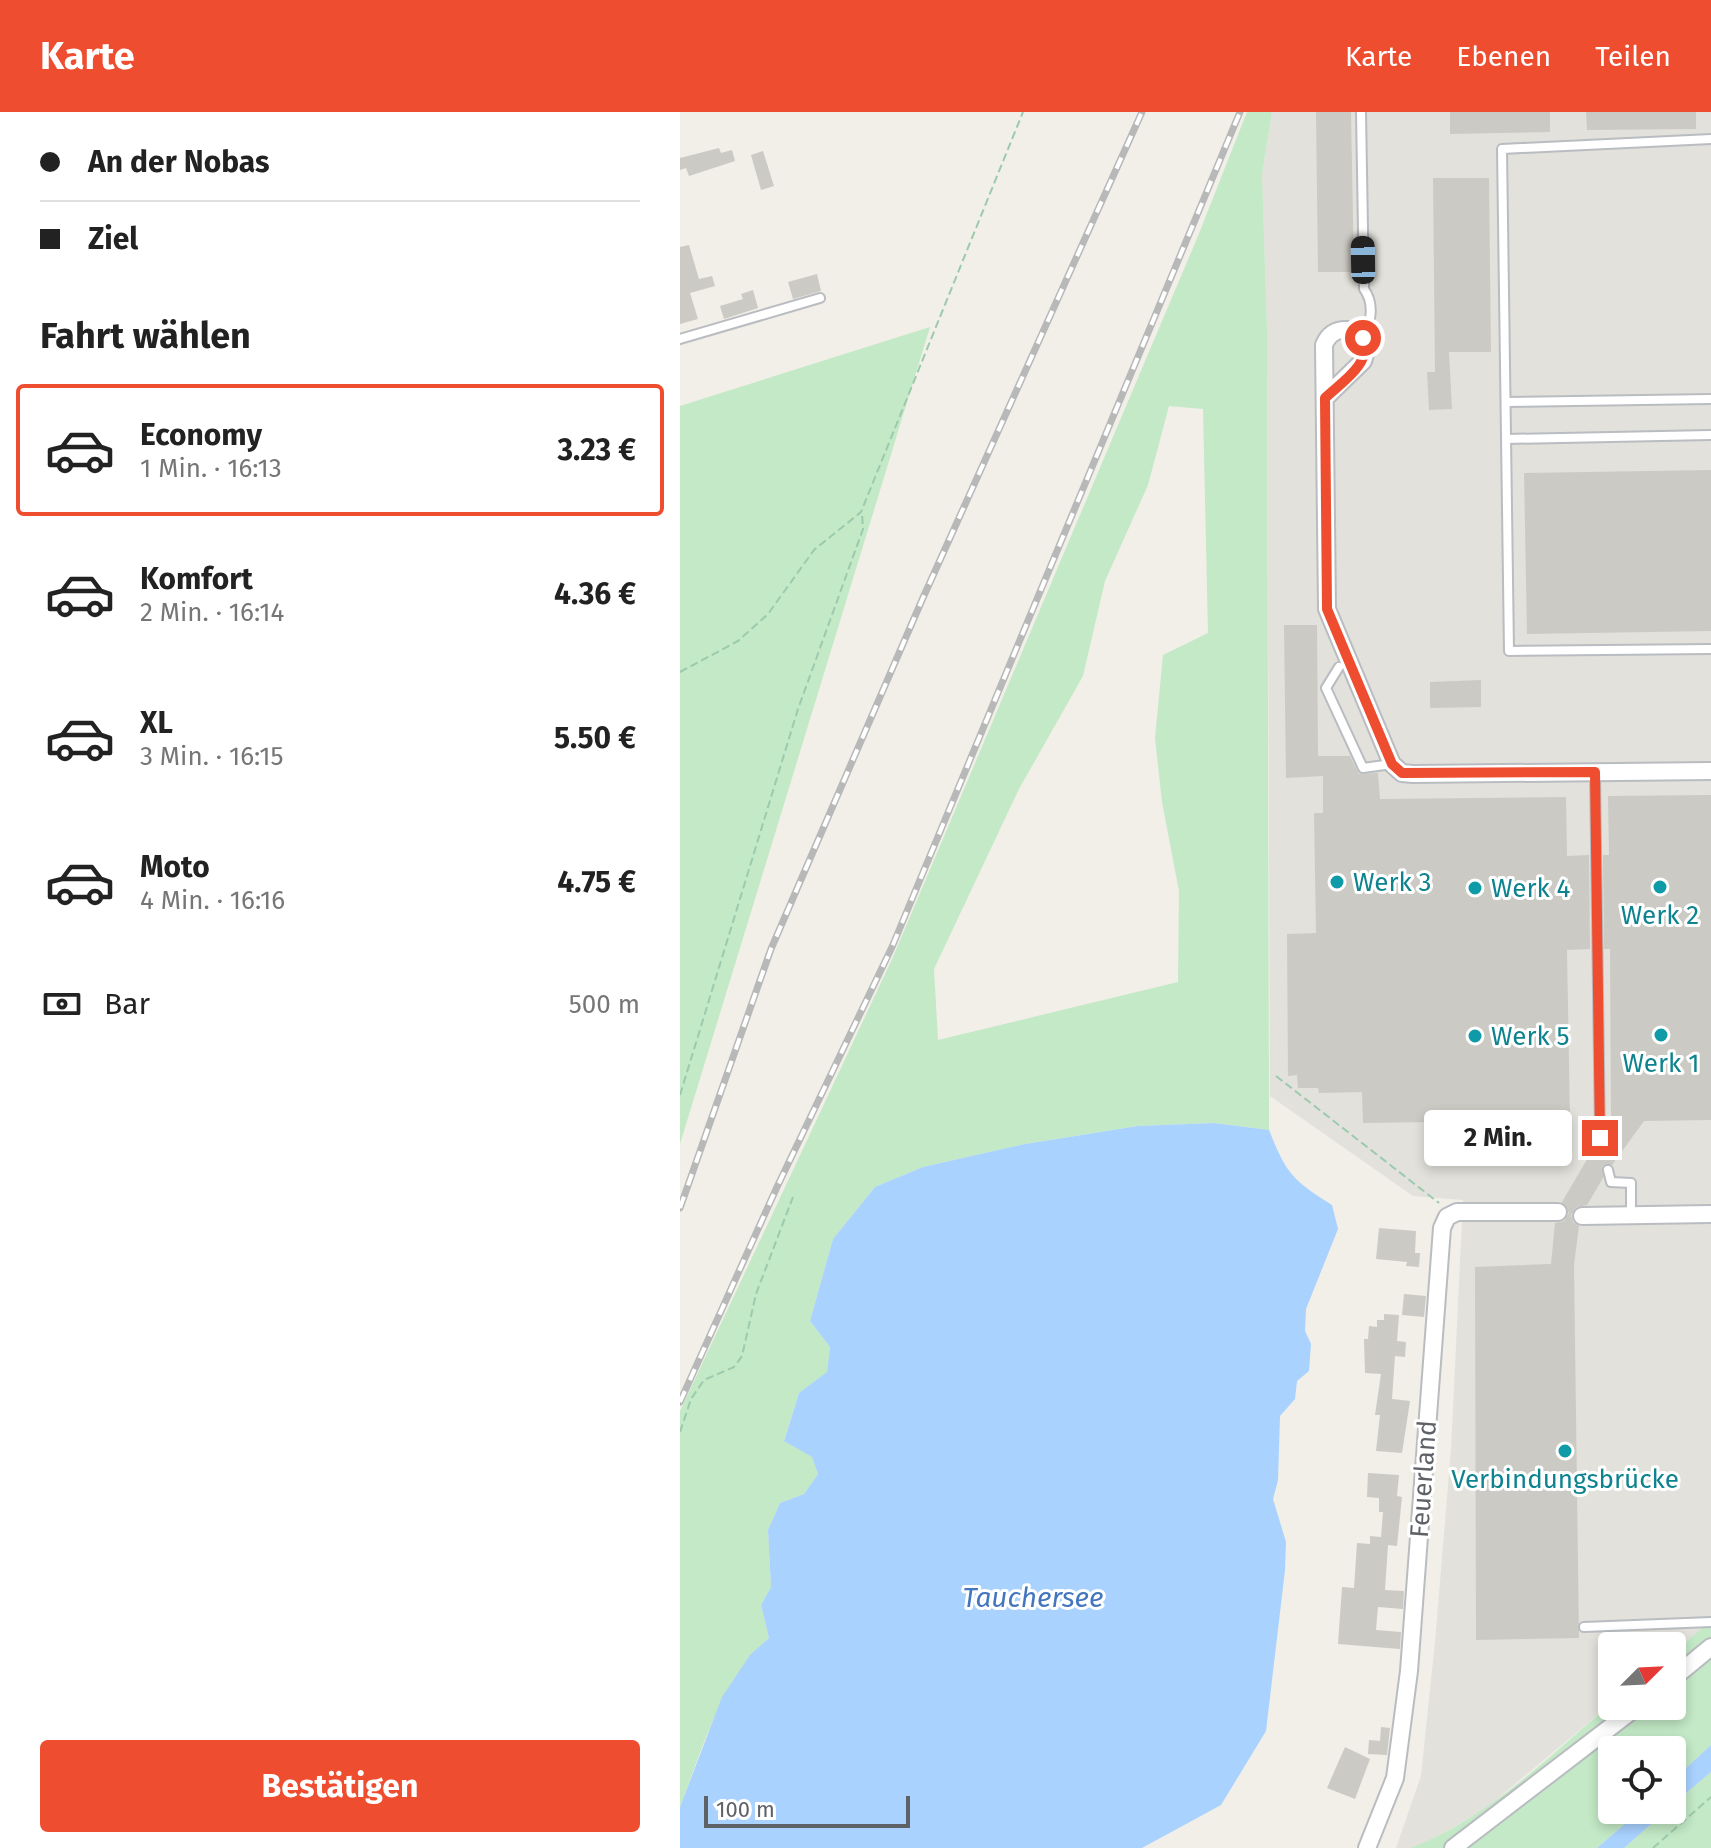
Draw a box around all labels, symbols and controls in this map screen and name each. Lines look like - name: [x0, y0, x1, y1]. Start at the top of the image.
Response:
- text: Karte: [40, 33, 135, 79]
- text: Karte: [1345, 40, 1412, 73]
- text: Ebenen: [1456, 40, 1551, 73]
- text: Teilen: [1595, 40, 1671, 73]
- text: An der Nobas: [88, 144, 269, 180]
- text: Ziel: [88, 221, 138, 257]
- car: [1351, 236, 1375, 284]
- text: Fahrt wählen: [40, 314, 251, 358]
- route start: [1345, 320, 1381, 356]
- icon: car: [44, 414, 116, 486]
- text: Economy: [140, 417, 262, 453]
- text: 3.23 €: [557, 432, 636, 468]
- text: 1 Min. · 16:13: [140, 453, 282, 484]
- icon: car: [44, 558, 116, 630]
- text: Komfort: [140, 561, 253, 597]
- text: 4.36 €: [554, 576, 636, 612]
- text: 2 Min. · 16:14: [140, 597, 284, 628]
- icon: car: [44, 702, 116, 774]
- text: XL: [140, 705, 173, 741]
- text: 5.50 €: [554, 720, 636, 756]
- text: 3 Min. · 16:15: [140, 741, 284, 772]
- icon: car: [44, 846, 116, 918]
- text: Moto: [140, 849, 210, 885]
- text: 4.75 €: [557, 864, 636, 900]
- place label: Werk 3: [1353, 867, 1432, 898]
- marker: Werk 3: [1328, 873, 1346, 891]
- place label: Werk 4: [1491, 873, 1571, 904]
- marker: Werk 2: [1651, 878, 1669, 896]
- marker: Werk 4: [1466, 879, 1484, 897]
- text: 4 Min. · 16:16: [140, 885, 285, 916]
- place label: Werk 2: [1621, 900, 1699, 931]
- icon: cash: [40, 982, 84, 1026]
- text: Bar: [104, 986, 150, 1022]
- text: 500 m: [569, 989, 640, 1020]
- place label: Werk 5: [1491, 1021, 1570, 1052]
- marker: Werk 1: [1652, 1026, 1670, 1044]
- marker: Werk 5: [1466, 1027, 1484, 1045]
- place label: Werk 1: [1623, 1048, 1699, 1079]
- callout: 2 Min.: [1424, 1110, 1572, 1166]
- route end: [1582, 1120, 1618, 1156]
- text: 2 Min.: [1464, 1122, 1532, 1153]
- street label: Feuerland: [1404, 1419, 1443, 1539]
- marker: Verbindungsbrücke: [1556, 1442, 1574, 1460]
- place label: Verbindungsbrücke: [1451, 1464, 1679, 1495]
- water label: Tauchersee: [963, 1581, 1103, 1614]
- north arrow: [1598, 1632, 1686, 1720]
- map controls: [1598, 1632, 1686, 1824]
- button: locate: [1598, 1736, 1686, 1824]
- button: Bestätigen: [40, 1740, 640, 1832]
- scale bar: [704, 1792, 910, 1828]
- text: 100 m: [716, 1796, 775, 1823]

